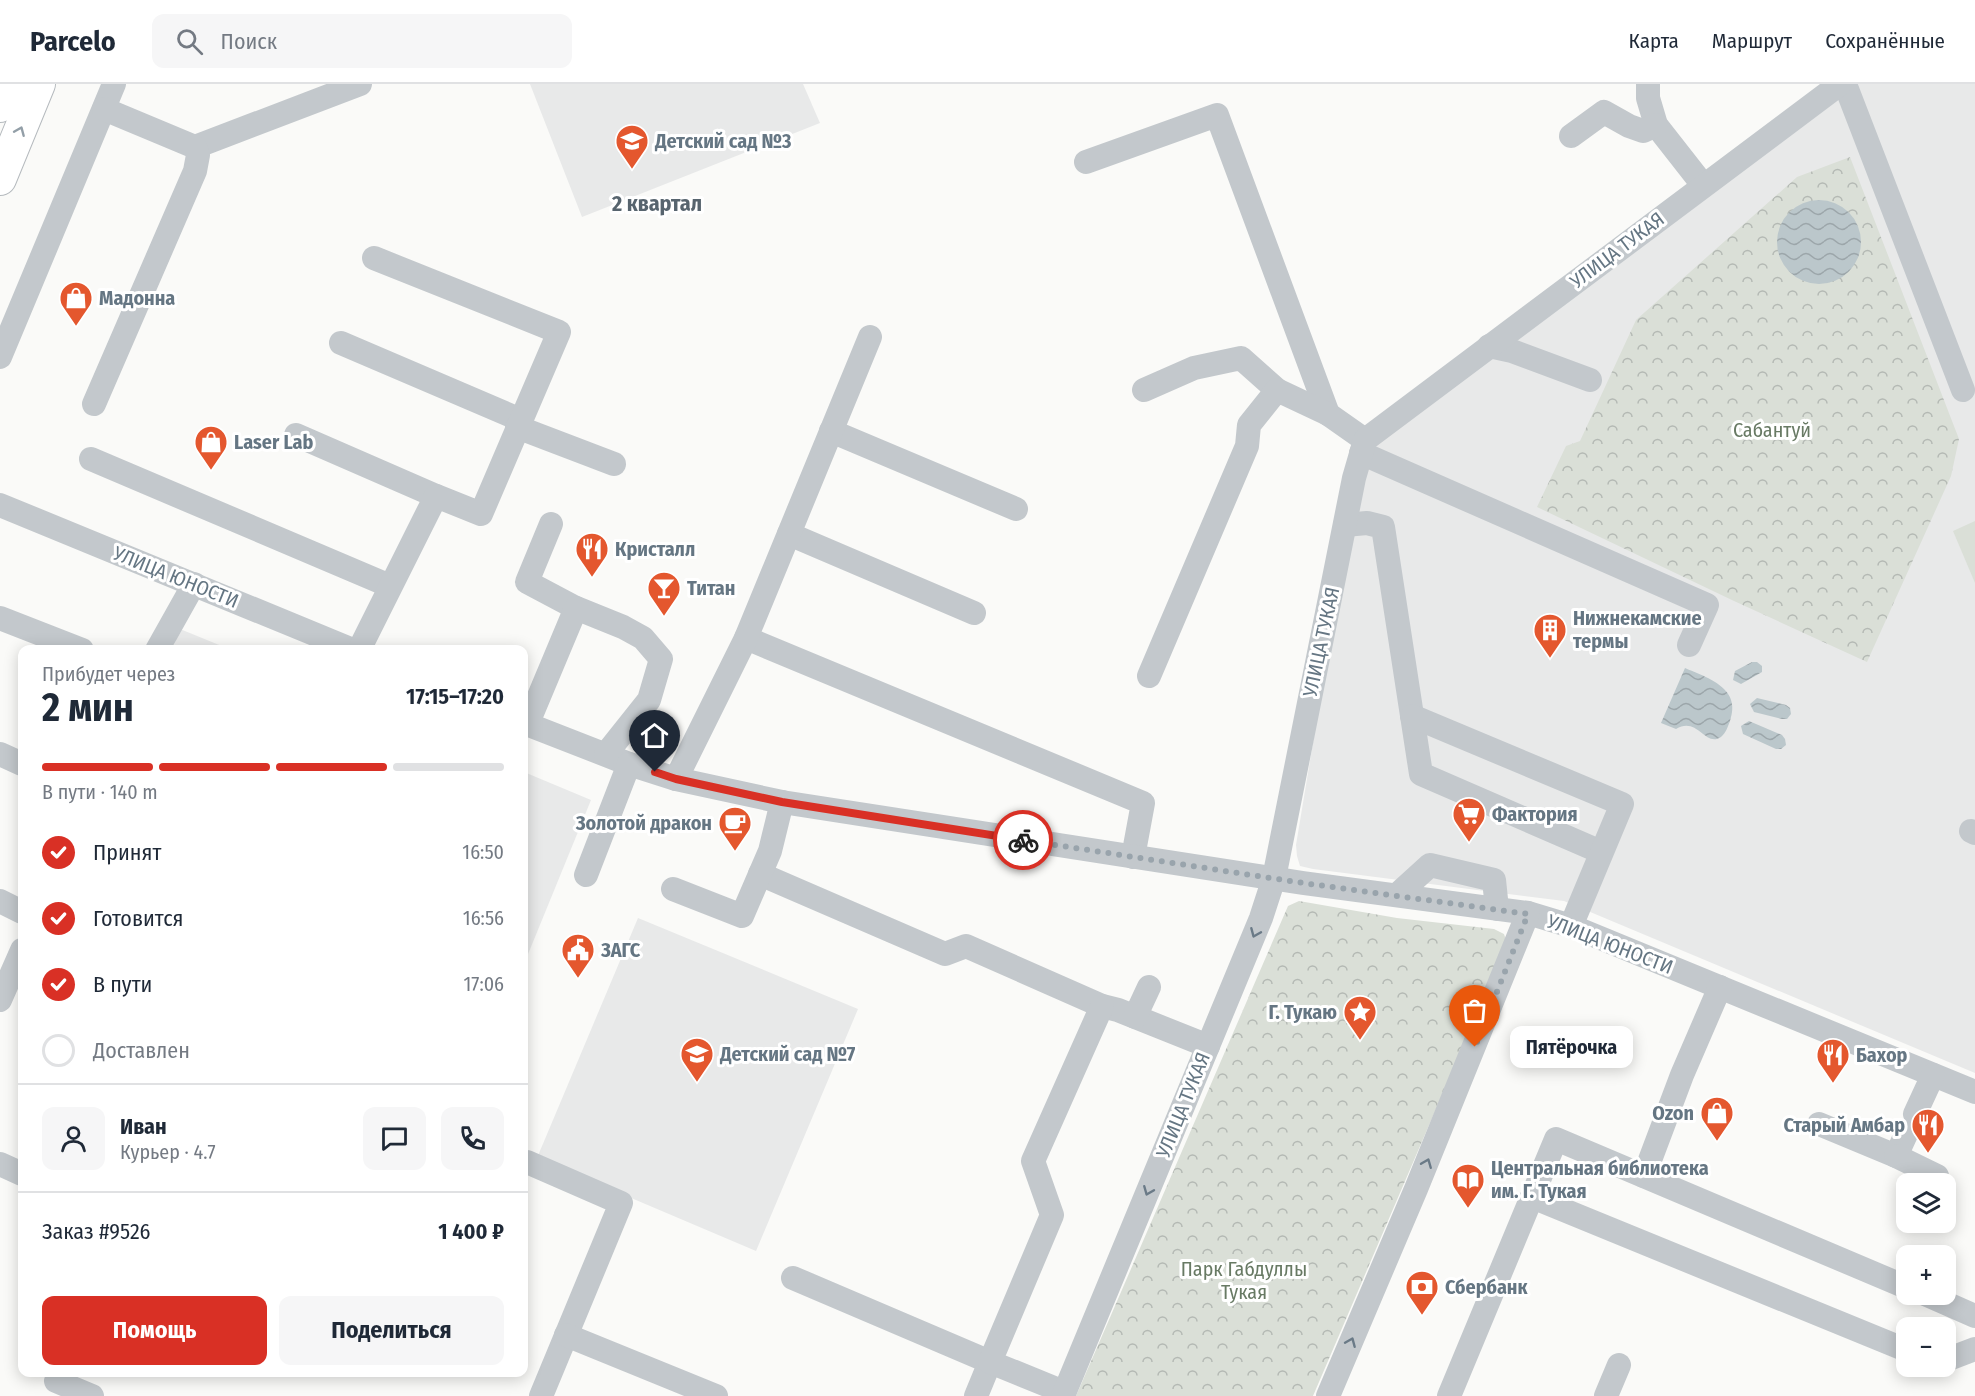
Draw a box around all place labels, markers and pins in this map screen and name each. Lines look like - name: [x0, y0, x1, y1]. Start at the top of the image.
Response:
- school or university icon: Детский сад №3: [614, 123, 650, 170]
- place label: Детский сад №3: [654, 129, 791, 153]
- shop icon: Мадонна: [58, 280, 94, 327]
- place label: Мадонна: [99, 286, 175, 310]
- shop icon: Laser Lab: [193, 424, 229, 471]
- place label: Laser Lab: [234, 430, 314, 454]
- restaurant icon: Кристалл: [574, 531, 610, 578]
- place label: Кристалл: [615, 537, 695, 561]
- bar icon: Титан: [646, 570, 682, 617]
- place label: Титан: [687, 576, 735, 600]
- place label: Нижнекамские термы: [1573, 606, 1702, 653]
- building icon: Нижнекамские термы: [1532, 612, 1568, 659]
- pin: [629, 710, 680, 772]
- supermarket icon: Фактория: [1451, 796, 1487, 843]
- place label: Фактория: [1492, 802, 1578, 826]
- cafe icon: Золотой дракон: [717, 805, 753, 852]
- place label: Золотой дракон: [575, 811, 712, 835]
- public building icon: ЗАГС: [560, 932, 596, 979]
- place label: ЗАГС: [600, 938, 641, 962]
- pin: [1449, 985, 1500, 1047]
- place icon: Г. Тукаю: [1342, 994, 1378, 1041]
- place label: Г. Тукаю: [1269, 1000, 1337, 1024]
- callout: Пятёрочка: [1511, 1026, 1634, 1068]
- school or university icon: Детский сад №7: [679, 1036, 715, 1083]
- restaurant icon: Бахор: [1815, 1037, 1851, 1084]
- place label: Детский сад №7: [719, 1042, 856, 1066]
- place label: Бахор: [1856, 1043, 1908, 1067]
- shop icon: Ozon: [1699, 1095, 1735, 1142]
- place label: Ozon: [1652, 1101, 1694, 1125]
- restaurant icon: Старый Амбар: [1910, 1107, 1946, 1154]
- place label: Старый Амбар: [1784, 1113, 1905, 1137]
- place label: Центральная библиотека им. Г. Тукая: [1491, 1156, 1709, 1203]
- library icon: Центральная библиотека им. Г. Тукая: [1450, 1162, 1486, 1209]
- bank icon: Сбербанк: [1404, 1269, 1440, 1316]
- place label: Сбербанк: [1445, 1275, 1528, 1299]

